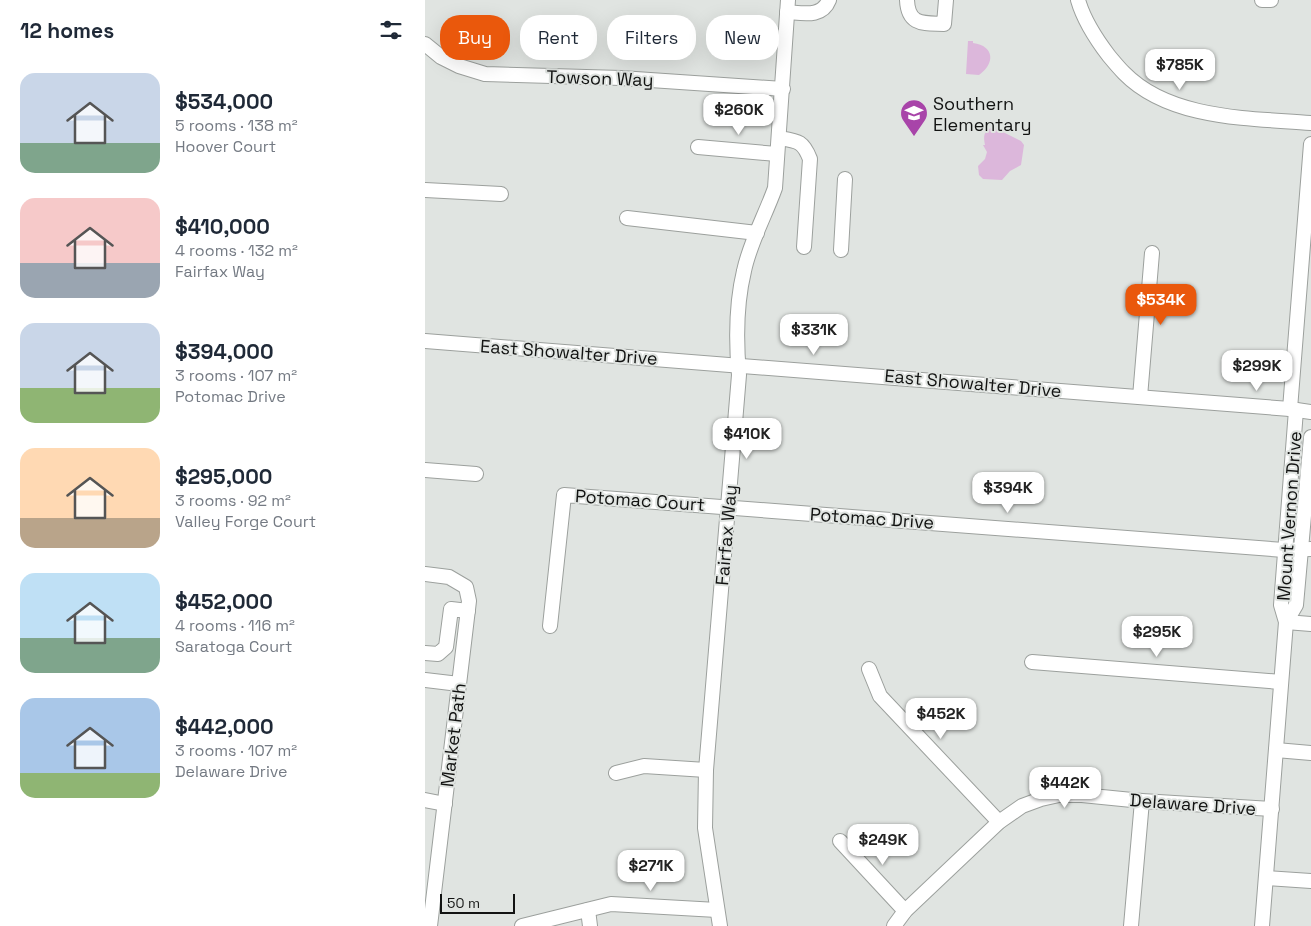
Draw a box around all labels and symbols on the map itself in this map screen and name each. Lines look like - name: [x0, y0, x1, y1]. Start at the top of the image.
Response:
- pin: $785K: [1145, 48, 1215, 91]
- street label: Towson Way: [546, 65, 654, 91]
- place label: Southern Elementary: [933, 92, 1032, 136]
- pin: $260K: [704, 94, 774, 136]
- school or university icon: Southern Elementary: [899, 98, 929, 137]
- pin: $534K: [1126, 284, 1196, 326]
- pin: $331K: [779, 314, 849, 356]
- street label: East Showalter Drive: [480, 334, 658, 370]
- pin: $299K: [1222, 350, 1292, 392]
- street label: East Showalter Drive: [883, 364, 1063, 402]
- pin: $410K: [712, 418, 782, 460]
- street label: Mount Vernon Drive: [1272, 430, 1306, 602]
- pin: $394K: [973, 472, 1043, 514]
- street label: Potomac Court: [574, 484, 706, 516]
- street label: Fairfax Way: [710, 484, 742, 586]
- street label: Potomac Drive: [809, 502, 935, 534]
- pin: $295K: [1122, 616, 1192, 658]
- street label: Market Path: [435, 682, 471, 788]
- pin: $452K: [906, 698, 976, 740]
- pin: $442K: [1030, 766, 1100, 809]
- street label: Delaware Drive: [1129, 788, 1257, 820]
- pin: $249K: [848, 824, 918, 866]
- pin: $271K: [616, 850, 686, 892]
- scale bar: [440, 891, 515, 914]

